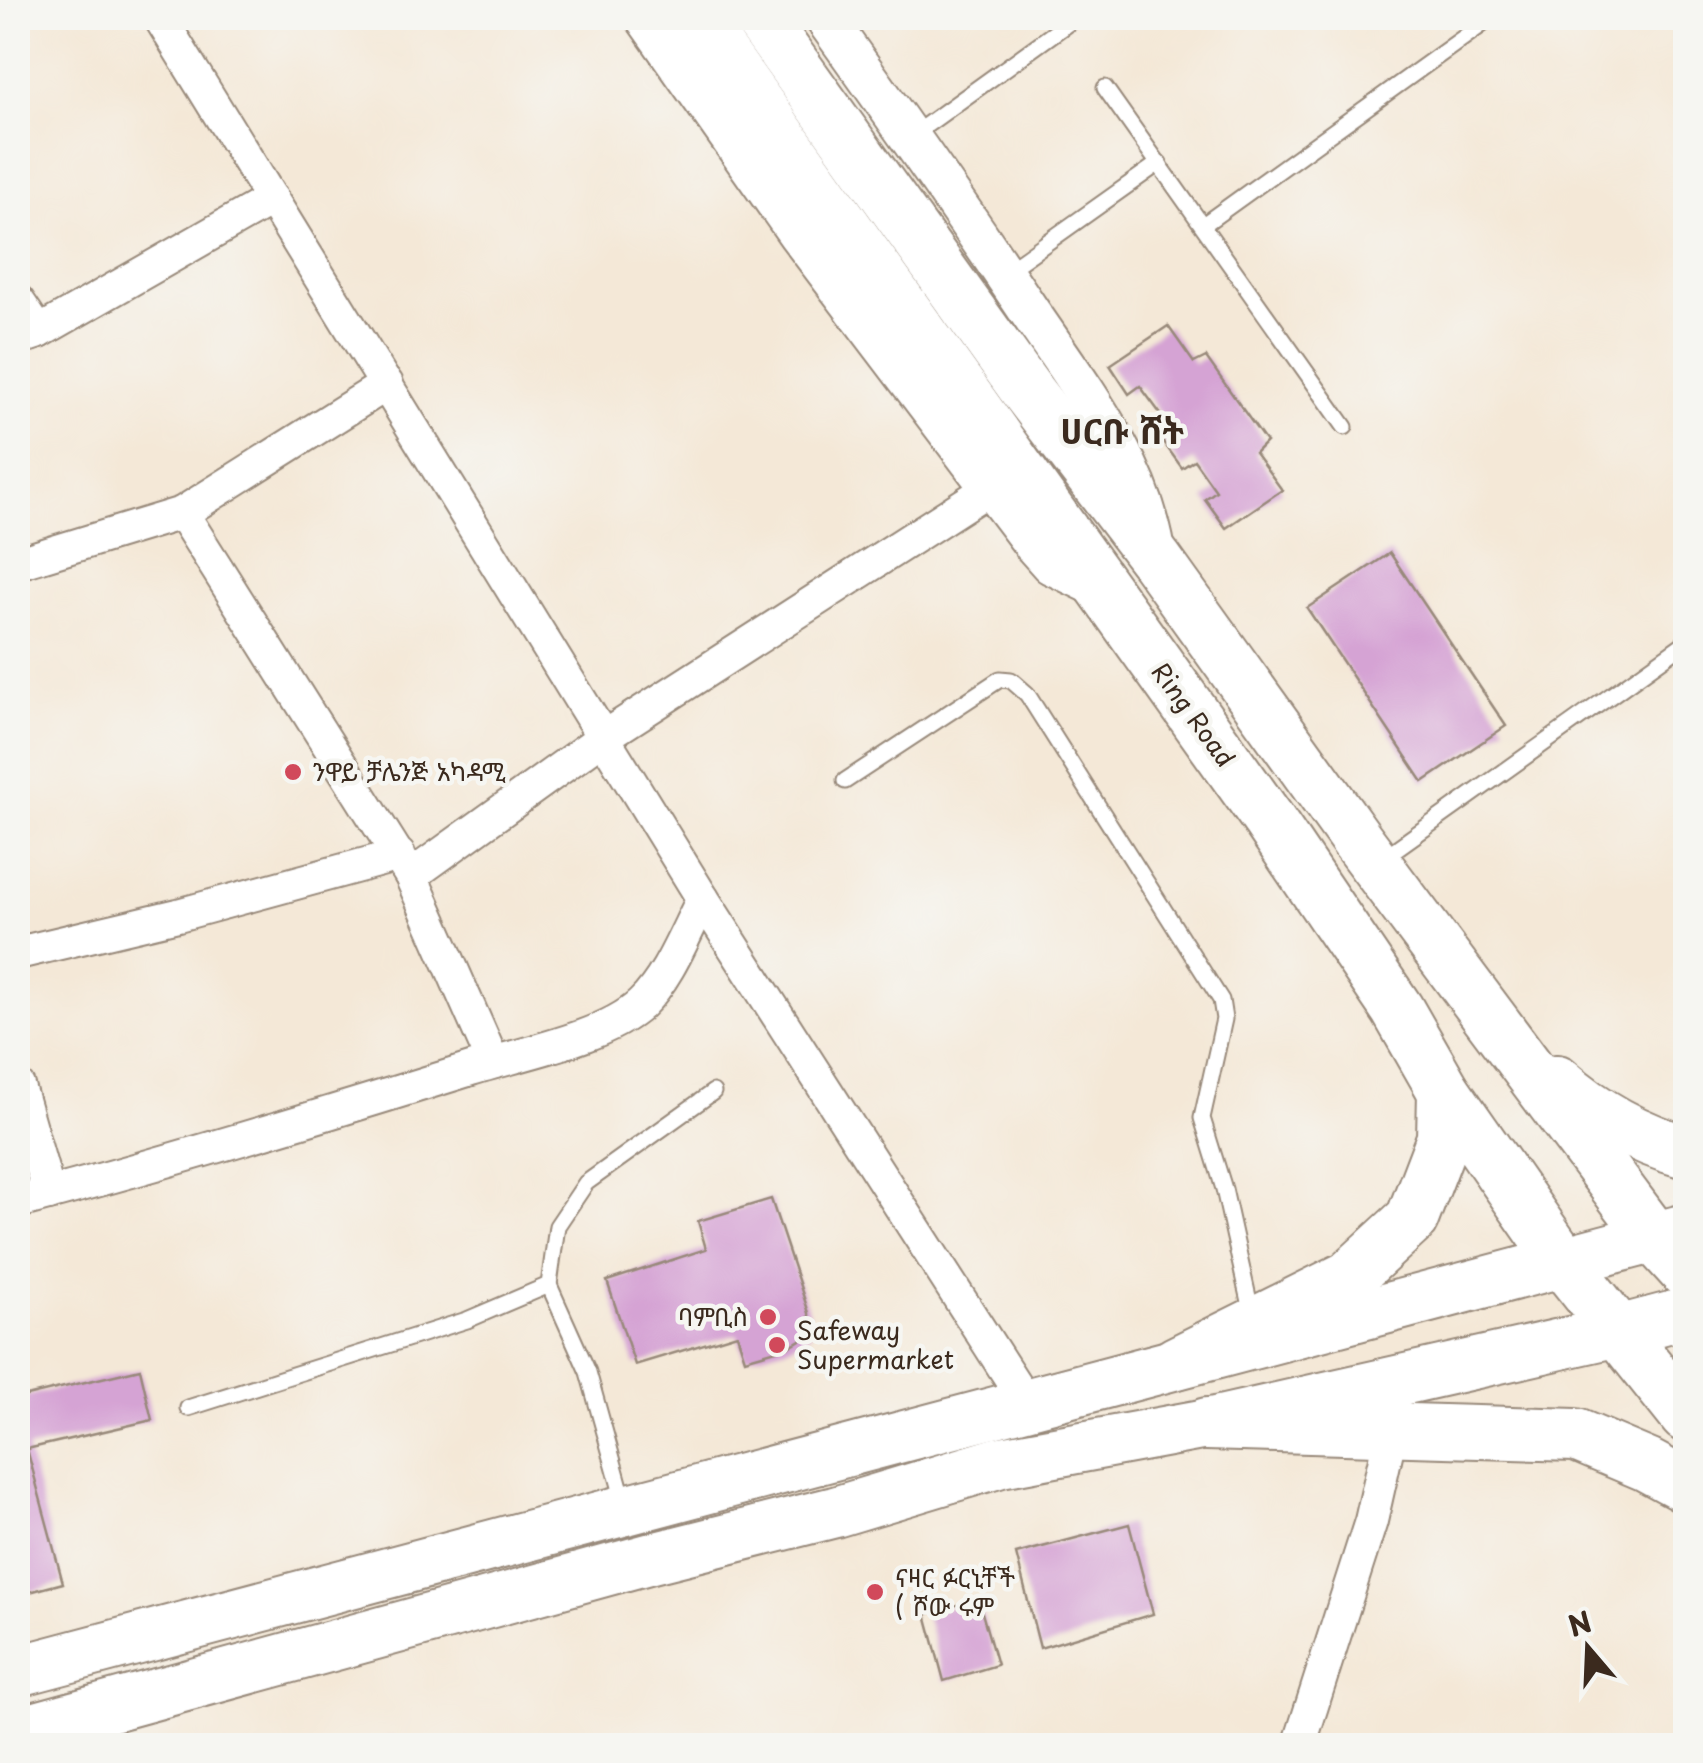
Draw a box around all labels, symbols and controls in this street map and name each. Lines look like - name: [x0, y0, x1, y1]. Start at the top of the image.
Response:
- district label: ሀርቡ ሸት: [1060, 403, 1185, 456]
- street label: Ring Road: [1143, 654, 1245, 775]
- place label: ንዋይ ቻሌንጅ አካዳሚ: [313, 752, 506, 790]
- marker: ንዋይ ቻሌንጅ አካዳሚ: [282, 761, 304, 783]
- place label: ባምቢስ: [678, 1297, 748, 1335]
- marker: ባምቢስ: [757, 1306, 779, 1328]
- place label: Safeway Supermarket: [797, 1311, 954, 1378]
- marker: Safeway Supermarket: [766, 1334, 788, 1356]
- place label: ናዛር ፉርኒቸች ( ሾው ሩም: [895, 1558, 1015, 1625]
- marker: ናዛር ፉርኒቸች ( ሾው ሩም: [864, 1581, 886, 1603]
- north arrow: [1538, 1598, 1638, 1698]
- text: N: [1562, 1599, 1597, 1647]

